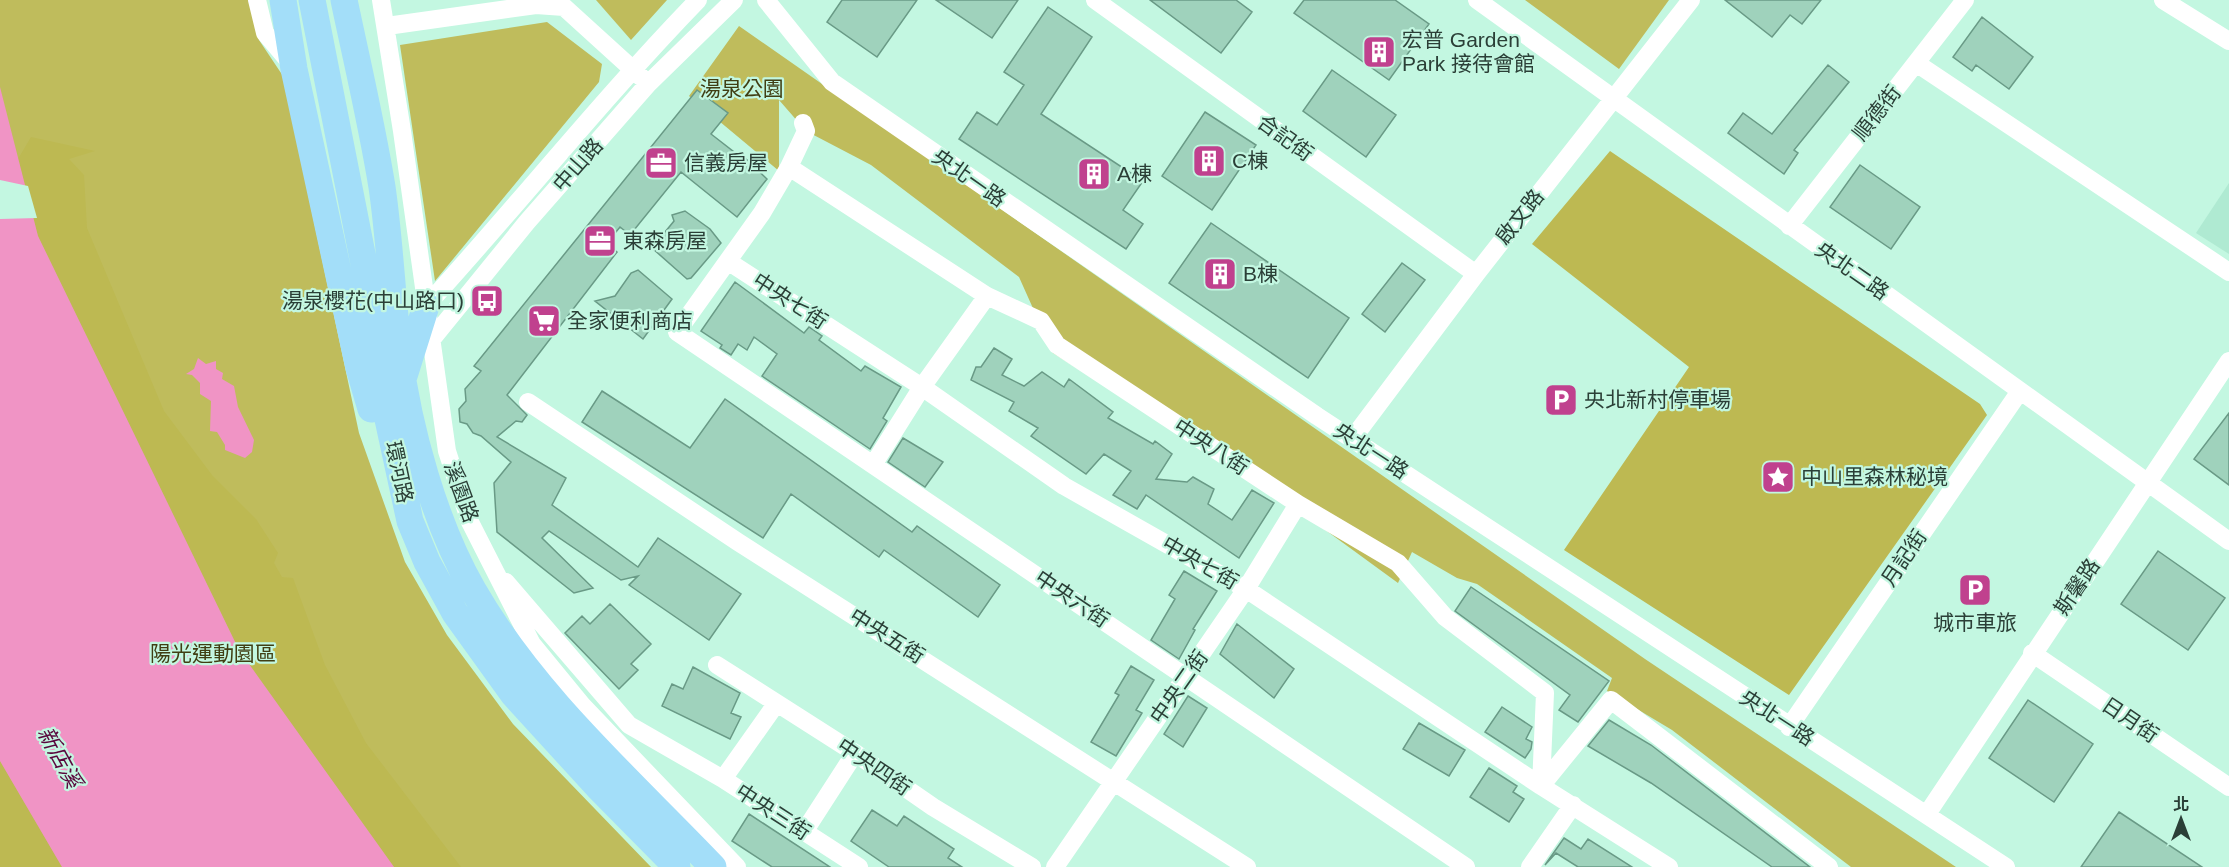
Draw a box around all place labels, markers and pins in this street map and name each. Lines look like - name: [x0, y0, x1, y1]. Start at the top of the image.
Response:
- place label: 宏普 Garden Park 接待會館: [1402, 28, 1535, 75]
- building icon: 宏普 Garden Park 接待會館: [1361, 34, 1397, 70]
- building icon: C棟: [1191, 143, 1227, 179]
- office icon: 信義房屋: [643, 145, 679, 181]
- place label: C棟: [1232, 149, 1268, 172]
- place label: 信義房屋: [684, 151, 768, 174]
- building icon: A棟: [1076, 156, 1112, 192]
- place label: A棟: [1117, 162, 1152, 185]
- office icon: 東森房屋: [582, 223, 618, 259]
- place label: 東森房屋: [623, 229, 707, 252]
- building icon: B棟: [1202, 256, 1238, 292]
- place label: B棟: [1243, 262, 1278, 285]
- bus stop icon: 湯泉櫻花(中山路口): [469, 283, 505, 319]
- place label: 湯泉櫻花(中山路口): [282, 289, 464, 312]
- supermarket icon: 全家便利商店: [526, 303, 562, 339]
- place label: 全家便利商店: [567, 309, 693, 332]
- parking icon: 央北新村停車場: [1543, 382, 1579, 418]
- place label: 央北新村停車場: [1584, 388, 1731, 411]
- place icon: 中山里森林秘境: [1760, 459, 1796, 495]
- place label: 中山里森林秘境: [1801, 465, 1948, 488]
- parking icon: 城市車旅: [1957, 572, 1993, 608]
- place label: 城市車旅: [1933, 611, 2017, 634]

